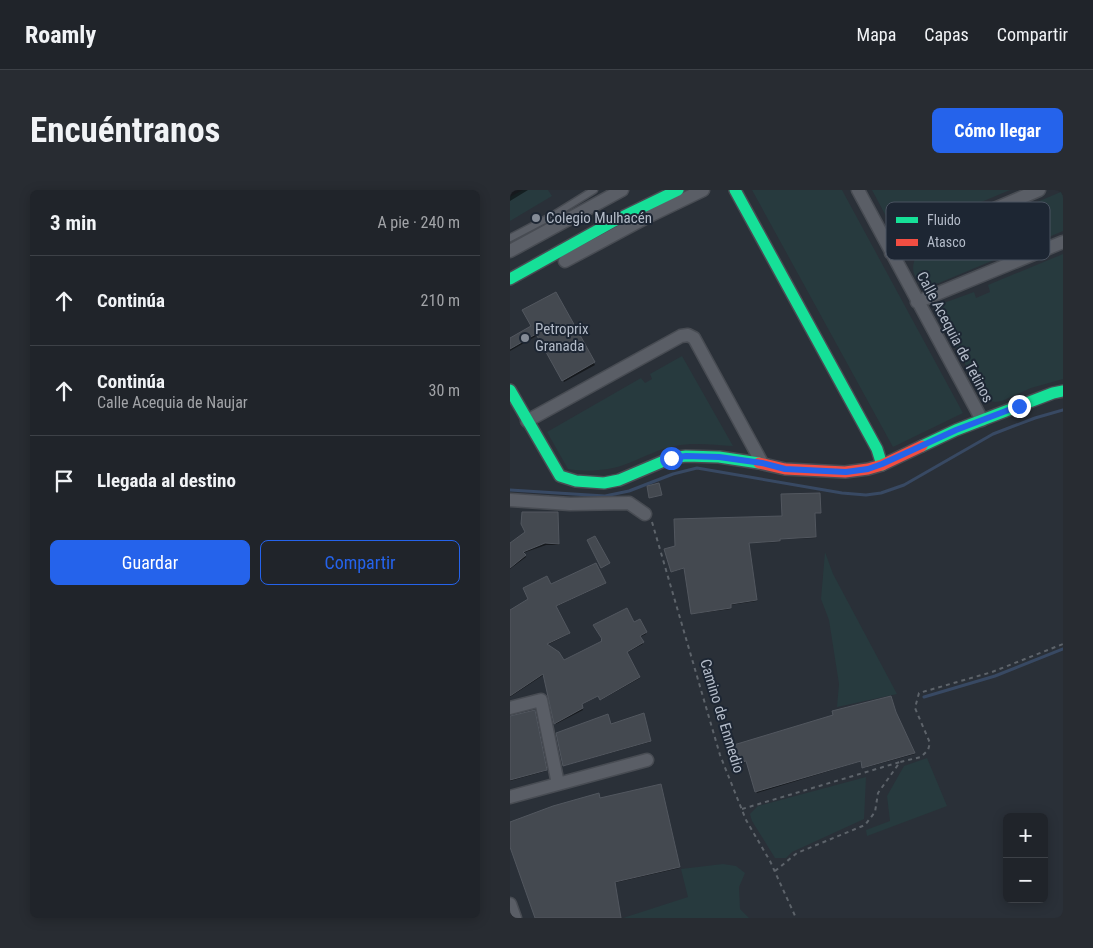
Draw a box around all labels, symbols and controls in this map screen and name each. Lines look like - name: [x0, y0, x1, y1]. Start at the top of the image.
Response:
- text: Roamly: [25, 21, 96, 49]
- text: Mapa: [857, 24, 896, 45]
- text: Capas: [924, 24, 969, 45]
- text: Compartir: [997, 24, 1068, 45]
- button: Cómo llegar: [932, 108, 1063, 153]
- text: Encuéntranos: [30, 110, 221, 151]
- legend: [886, 202, 1050, 260]
- place label: Colegio Mulhacén: [546, 209, 652, 227]
- text: 3 min: [50, 211, 97, 235]
- marker: Colegio Mulhacén: [530, 212, 542, 224]
- text: Fluido: [927, 212, 961, 228]
- text: A pie · 240 m: [377, 213, 460, 232]
- text: Atasco: [927, 234, 966, 250]
- street label: Calle Acequia de Tetinos: [913, 268, 997, 406]
- icon: ahead: [50, 287, 78, 315]
- text: Continúa: [97, 289, 165, 312]
- text: 210 m: [421, 291, 460, 310]
- place label: Petroprix Granada: [535, 320, 589, 355]
- marker: Petroprix Granada: [519, 332, 531, 344]
- text: Continúa: [97, 370, 165, 393]
- icon: ahead: [50, 377, 78, 405]
- text: 30 m: [428, 381, 460, 400]
- text: Calle Acequia de Naujar: [97, 393, 248, 412]
- route end: [1008, 395, 1031, 418]
- route start: [660, 447, 683, 470]
- icon: arrive: [50, 467, 78, 495]
- text: Llegada al destino: [97, 469, 236, 492]
- button: Guardar: [50, 540, 250, 585]
- button: Compartir: [260, 540, 460, 585]
- street label: Camino de Enmedio: [696, 657, 748, 775]
- map controls: [1003, 813, 1048, 903]
- button: +: [1003, 813, 1048, 858]
- button: −: [1003, 858, 1048, 903]

